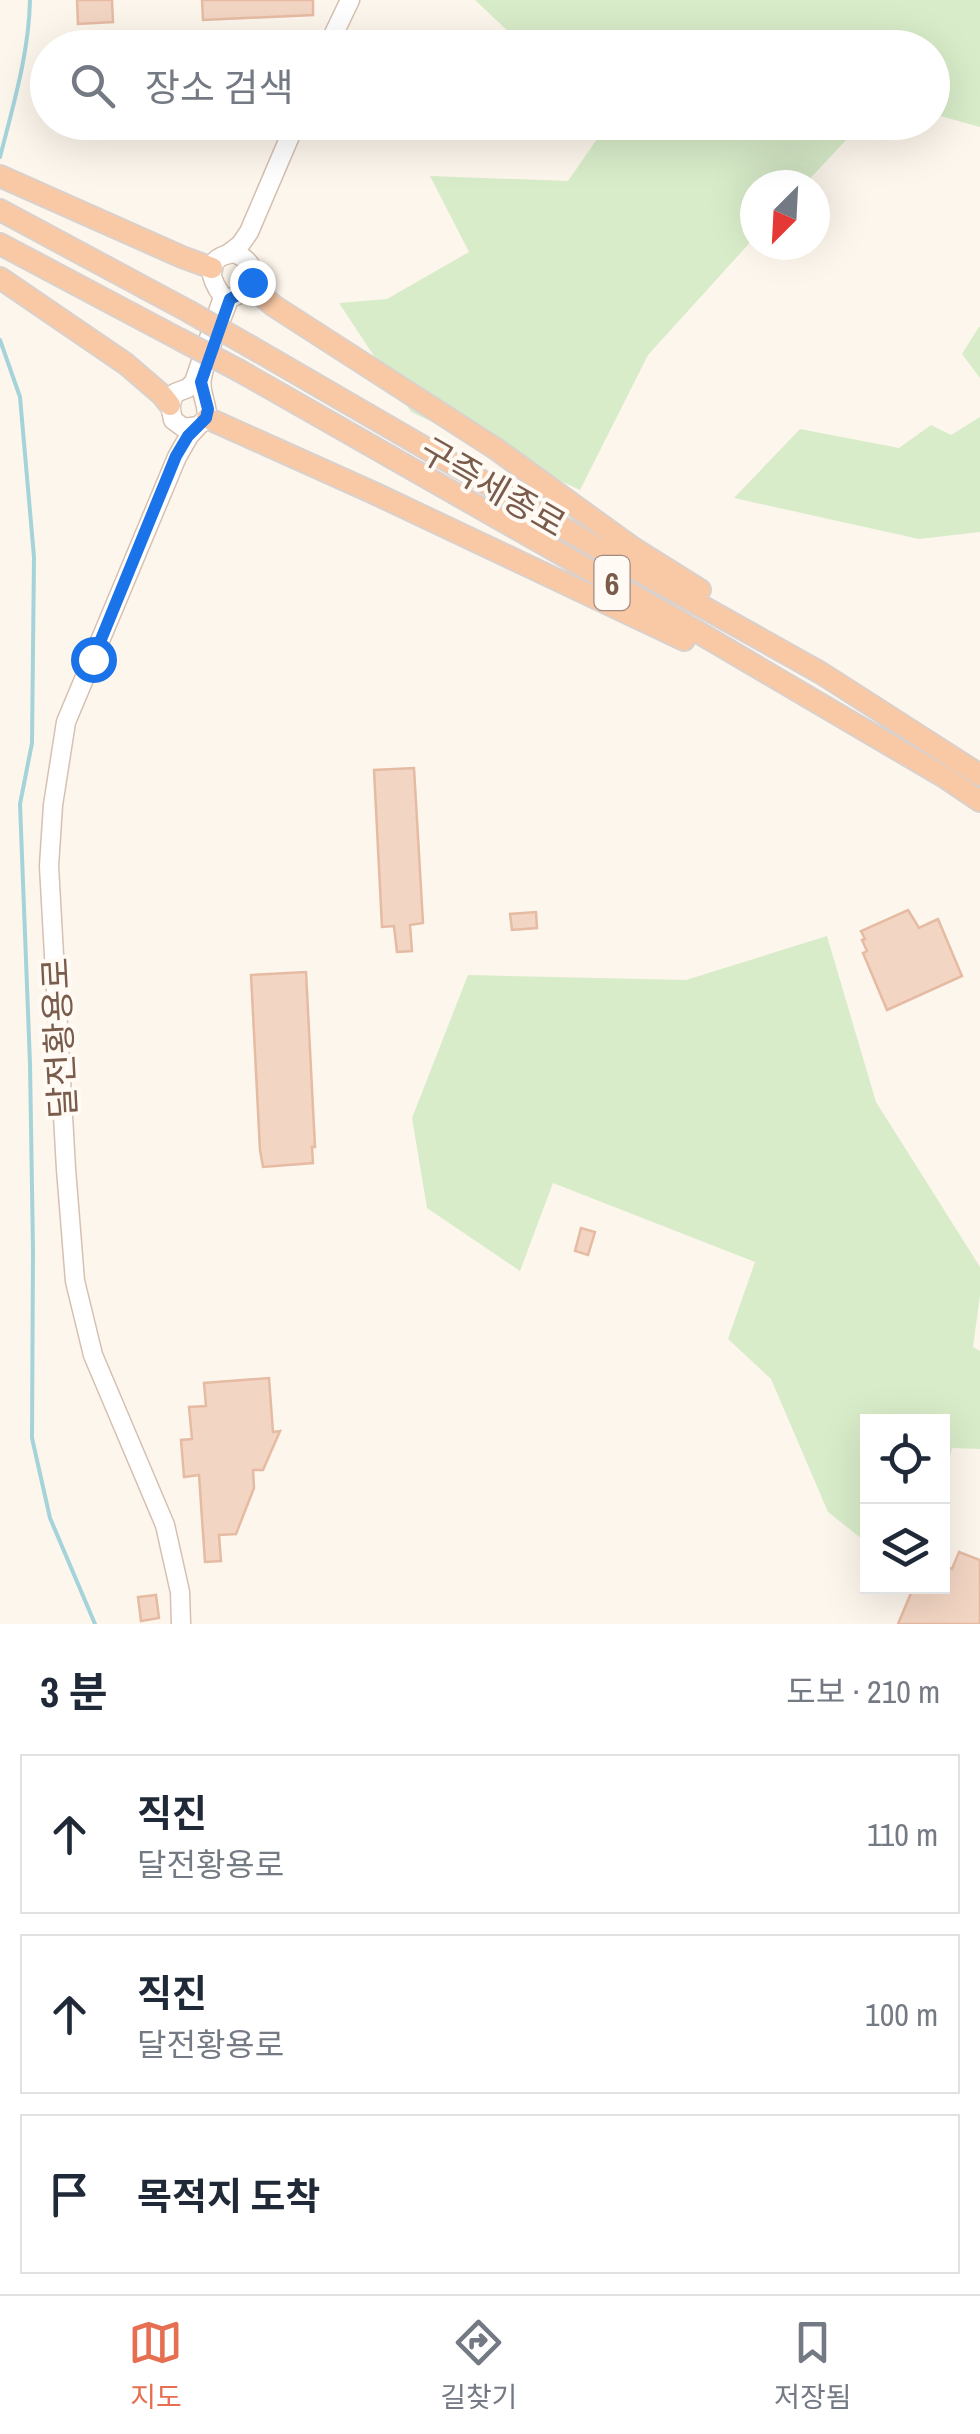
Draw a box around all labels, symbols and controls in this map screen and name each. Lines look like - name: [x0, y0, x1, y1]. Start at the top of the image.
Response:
- search box: [30, 30, 950, 140]
- icon: search: [65, 58, 120, 113]
- text: 장소 검색: [145, 62, 294, 113]
- north arrow: [740, 170, 830, 260]
- route end: [230, 260, 276, 306]
- street label: 구즉세종로: [412, 426, 574, 548]
- road number: 6: [594, 556, 630, 610]
- route start: [71, 637, 117, 683]
- street label: 달전황용로: [31, 956, 87, 1120]
- map controls: [860, 1414, 950, 1594]
- button: locate: [860, 1414, 950, 1504]
- button: layers: [860, 1504, 950, 1594]
- text: 3 분: [40, 1664, 107, 1720]
- text: 도보 · 210 m: [786, 1670, 940, 1713]
- text: 직진: [137, 1788, 207, 1839]
- icon: ahead: [42, 1807, 97, 1862]
- text: 110 m: [867, 1813, 938, 1856]
- text: 달전황용로: [137, 1843, 284, 1886]
- text: 직진: [137, 1968, 207, 2019]
- icon: ahead: [42, 1987, 97, 2042]
- text: 100 m: [865, 1993, 938, 2036]
- text: 달전황용로: [137, 2023, 284, 2066]
- icon: arrive: [42, 2167, 97, 2222]
- text: 목적지 도착: [137, 2171, 320, 2222]
- tab: 지도: [128, 2315, 183, 2416]
- tab: 길찾기: [440, 2315, 518, 2416]
- tab: 저장됨: [774, 2315, 852, 2416]

